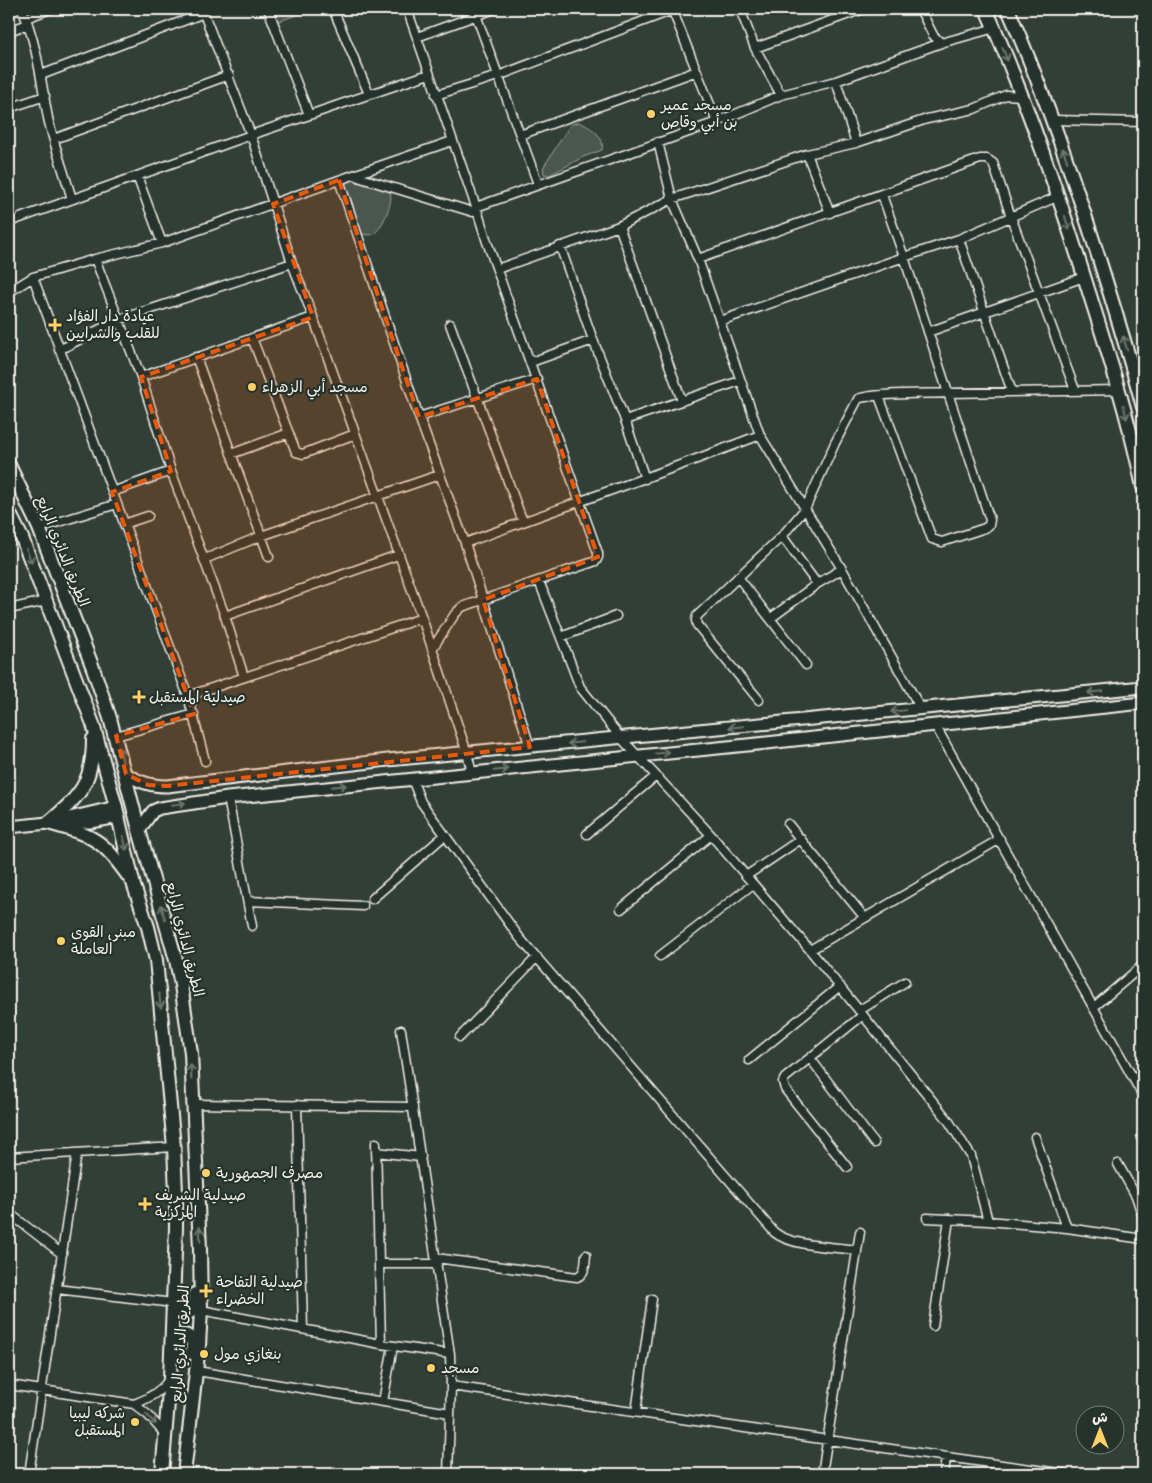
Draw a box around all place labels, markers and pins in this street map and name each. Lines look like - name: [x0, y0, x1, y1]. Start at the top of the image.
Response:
- place label: مسجد عمير بن أبي وقاص: [659, 96, 738, 135]
- marker: مسجد عمير بن أبي وقاص: [645, 108, 657, 120]
- place label: عيادة دار الفؤاد للقلب والشرايين: [66, 307, 160, 344]
- marker: عيادة دار الفؤاد للقلب والشرايين: [48, 318, 62, 332]
- place label: مسجد أبي الزهراء: [262, 378, 368, 400]
- marker: مسجد أبي الزهراء: [246, 381, 258, 393]
- place label: صيدلية المستقبل: [149, 688, 246, 708]
- marker: صيدلية المستقبل: [133, 691, 145, 703]
- place label: مبنى القوى العاملة: [71, 923, 136, 960]
- marker: مبنى القوى العاملة: [55, 935, 67, 947]
- place label: مصرف الجمهورية: [216, 1164, 323, 1184]
- marker: مصرف الجمهورية: [200, 1167, 212, 1179]
- place label: صيدلية الشريف المركزية: [155, 1186, 246, 1223]
- marker: صيدلية الشريف المركزية: [139, 1198, 151, 1210]
- place label: صيدلية التفاحة الخضراء: [216, 1273, 303, 1310]
- marker: صيدلية التفاحة الخضراء: [200, 1285, 212, 1297]
- place label: بنغازي مول: [214, 1345, 282, 1365]
- marker: بنغازي مول: [198, 1348, 210, 1360]
- place label: مسجد: [441, 1359, 480, 1379]
- marker: مسجد: [425, 1362, 437, 1374]
- place label: شركه ليبيا المستقبل: [69, 1404, 125, 1441]
- marker: شركه ليبيا المستقبل: [129, 1416, 141, 1428]

